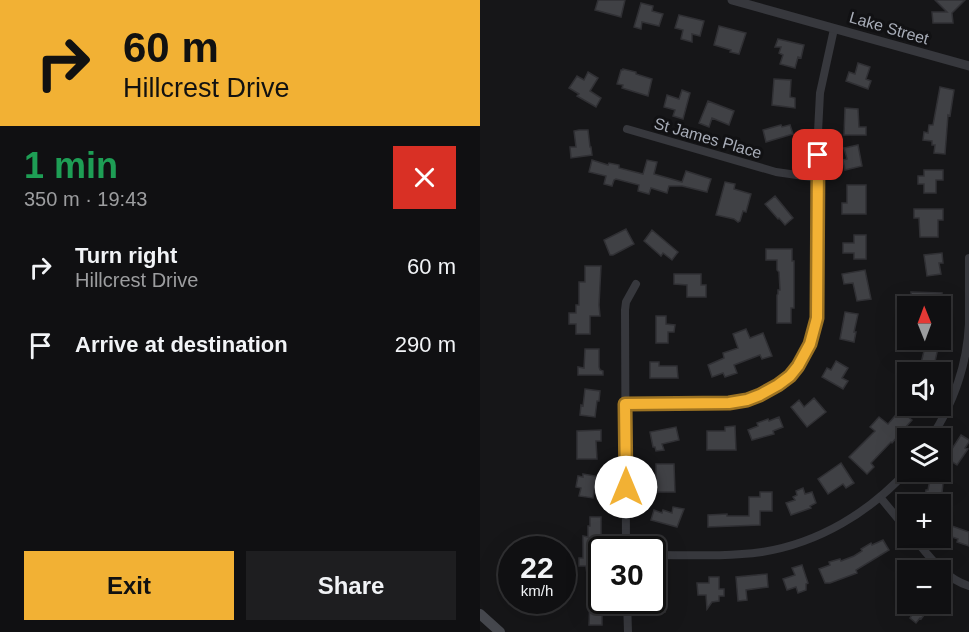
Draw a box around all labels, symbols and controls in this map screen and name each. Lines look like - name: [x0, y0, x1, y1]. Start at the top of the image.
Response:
- street label: Lake Street: [847, 9, 931, 48]
- icon: right: [24, 24, 102, 102]
- text: 60 m: [123, 24, 219, 71]
- text: Hillcrest Drive: [123, 73, 290, 103]
- street label: St James Place: [652, 115, 764, 162]
- pin: [792, 129, 843, 180]
- icon: arrive: [801, 138, 834, 171]
- text: 1 min: [24, 145, 118, 186]
- button: close: [393, 146, 456, 209]
- text: 350 m · 19:43: [24, 188, 147, 210]
- text: Turn right: [75, 243, 177, 268]
- icon: right: [24, 251, 57, 284]
- text: 60 m: [407, 254, 456, 279]
- text: Hillcrest Drive: [75, 269, 198, 291]
- north arrow: [897, 296, 951, 350]
- map controls: [897, 296, 951, 614]
- icon: arrive: [24, 329, 57, 362]
- text: Arrive at destination: [75, 332, 288, 357]
- text: 290 m: [395, 332, 456, 357]
- button: sound: [897, 362, 951, 416]
- button: layers: [897, 428, 951, 482]
- position arrow: [594, 455, 658, 519]
- button: +: [897, 494, 951, 548]
- speed limit sign: 30: [588, 536, 666, 614]
- button: Exit: [24, 551, 234, 620]
- button: Share: [246, 551, 456, 620]
- text: 22: [520, 551, 554, 584]
- button: −: [897, 560, 951, 614]
- text: km/h: [521, 582, 553, 599]

